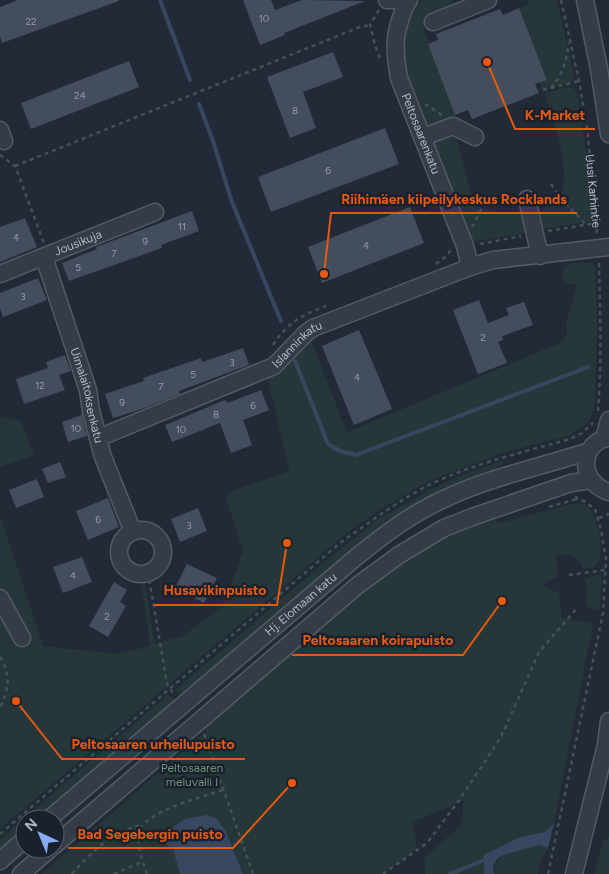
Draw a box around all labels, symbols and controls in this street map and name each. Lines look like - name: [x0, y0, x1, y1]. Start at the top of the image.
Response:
- house number: 10: [259, 12, 269, 25]
- house number: 22: [25, 15, 37, 28]
- house number: 24: [74, 89, 86, 102]
- street label: Peltosaarenkatu: [399, 91, 443, 176]
- callout: K-Market: [515, 100, 595, 129]
- house number: 8: [292, 104, 298, 117]
- text: K-Market: [525, 107, 586, 124]
- street label: Uusi Karhintie: [583, 154, 604, 229]
- house number: 6: [325, 164, 331, 177]
- callout: Riihimäen kiipeilykeskus Rocklands: [331, 184, 577, 213]
- text: Riihimäen kiipeilykeskus Rocklands: [341, 191, 567, 208]
- house number: 11: [178, 220, 186, 233]
- street label: Jousikuja: [52, 227, 104, 259]
- house number: 4: [13, 231, 19, 244]
- house number: 9: [142, 235, 148, 248]
- house number: 4: [363, 239, 369, 252]
- house number: 7: [111, 247, 117, 260]
- house number: 5: [75, 261, 81, 274]
- house number: 3: [20, 290, 26, 303]
- street label: Islanninkatu: [269, 318, 324, 371]
- house number: 2: [480, 331, 486, 344]
- street label: Uimalaitoksenkatu: [67, 346, 106, 445]
- house number: 3: [229, 356, 235, 369]
- house number: 5: [190, 368, 196, 381]
- house number: 4: [354, 371, 360, 384]
- house number: 12: [35, 379, 45, 392]
- house number: 7: [158, 380, 164, 393]
- house number: 9: [119, 396, 125, 409]
- house number: 6: [250, 399, 256, 412]
- house number: 8: [213, 408, 219, 421]
- house number: 10: [71, 422, 81, 435]
- house number: 10: [176, 423, 186, 436]
- house number: 6: [95, 513, 101, 526]
- house number: 3: [186, 519, 192, 532]
- house number: 4: [70, 569, 76, 582]
- street label: Hj. Elomaan katu: [262, 570, 340, 639]
- callout: Husavikinpuisto: [154, 576, 277, 605]
- text: Husavikinpuisto: [163, 582, 267, 599]
- house number: 2: [104, 610, 110, 623]
- callout: Peltosaaren koirapuisto: [292, 626, 463, 655]
- text: Peltosaaren koirapuisto: [303, 632, 453, 649]
- callout: Peltosaaren urheilupuisto: [62, 730, 245, 759]
- text: Peltosaaren urheilupuisto: [71, 736, 235, 753]
- park label: Peltosaaren meluvalli I: [161, 761, 224, 789]
- north arrow: [15, 809, 65, 859]
- text: N: [22, 815, 41, 835]
- callout: Bad Segebergin puisto: [68, 819, 233, 848]
- text: Bad Segebergin puisto: [77, 826, 223, 843]

